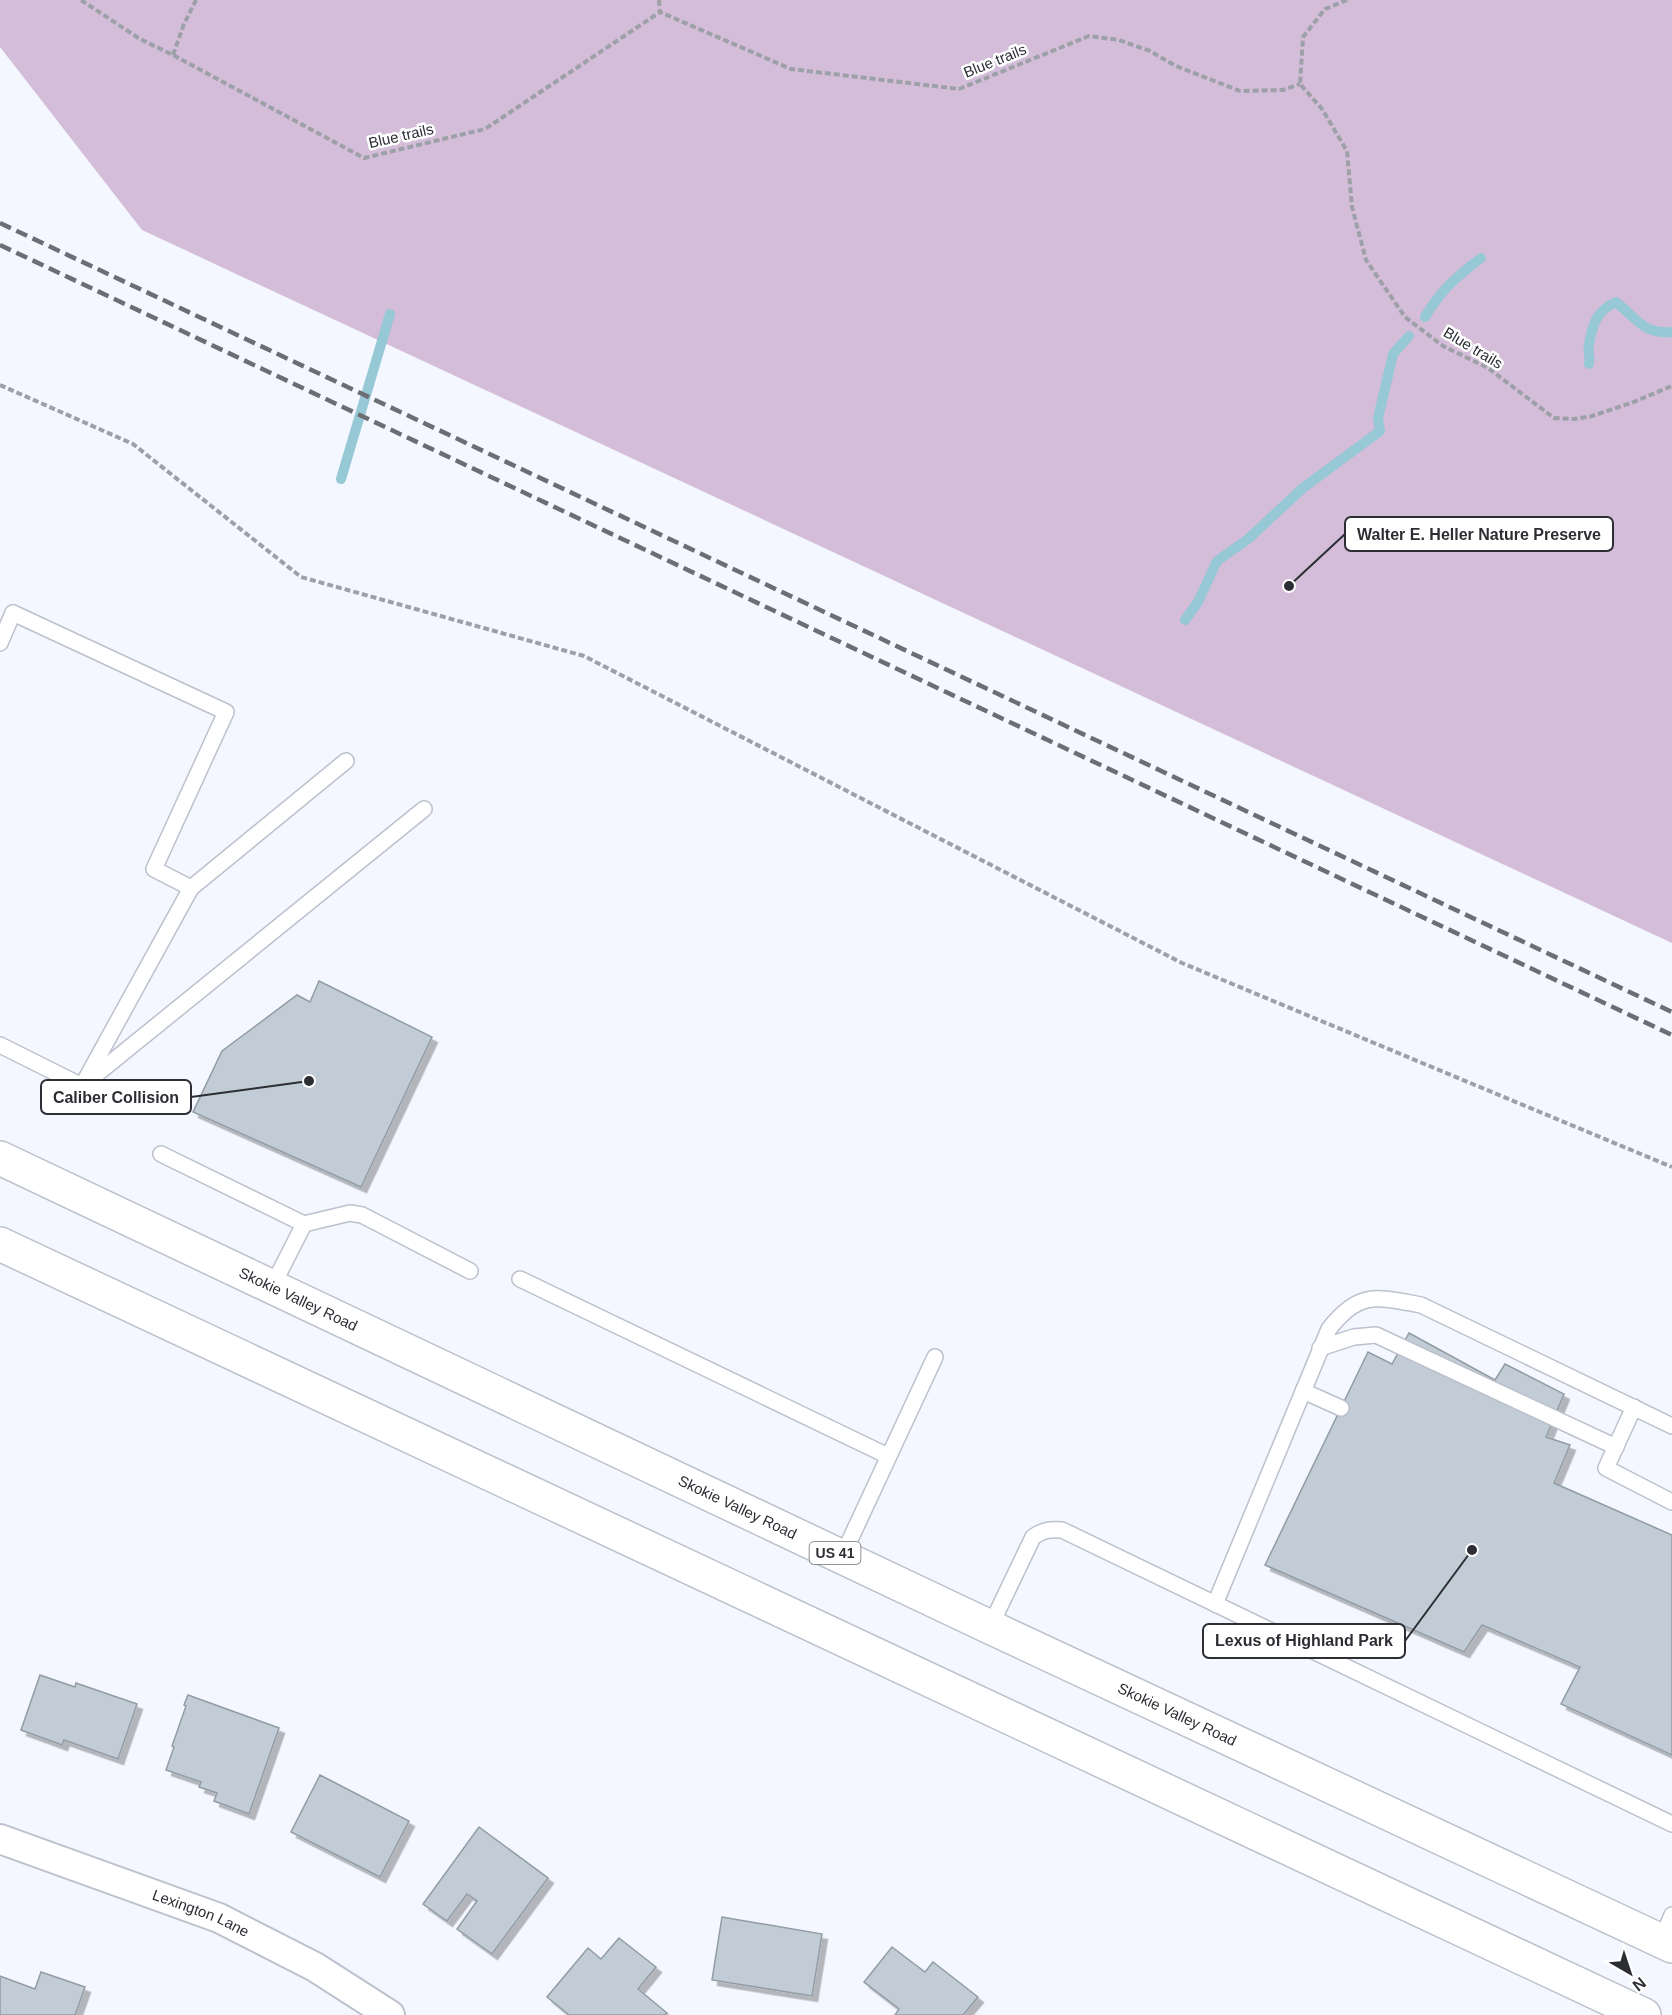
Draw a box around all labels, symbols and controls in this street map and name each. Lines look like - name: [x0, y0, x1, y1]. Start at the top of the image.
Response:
- street label: Blue trails: [961, 40, 1029, 81]
- street label: Blue trails: [367, 120, 435, 151]
- street label: Blue trails: [1441, 323, 1506, 372]
- callout: Walter E. Heller Nature Preserve: [1345, 517, 1613, 551]
- text: Walter E. Heller Nature Preserve: [1357, 526, 1601, 543]
- callout: Caliber Collision: [41, 1080, 191, 1114]
- text: Caliber Collision: [53, 1089, 179, 1106]
- street label: Skokie Valley Road: [236, 1264, 360, 1334]
- street label: Skokie Valley Road: [676, 1472, 800, 1542]
- road number: US 41: [810, 1542, 860, 1564]
- callout: Lexus of Highland Park: [1203, 1624, 1405, 1658]
- text: Lexus of Highland Park: [1215, 1632, 1393, 1649]
- street label: Skokie Valley Road: [1115, 1679, 1239, 1749]
- street label: Lexington Lane: [150, 1886, 252, 1940]
- north arrow: [1600, 1943, 1660, 2003]
- text: N: [1629, 1974, 1649, 1995]

